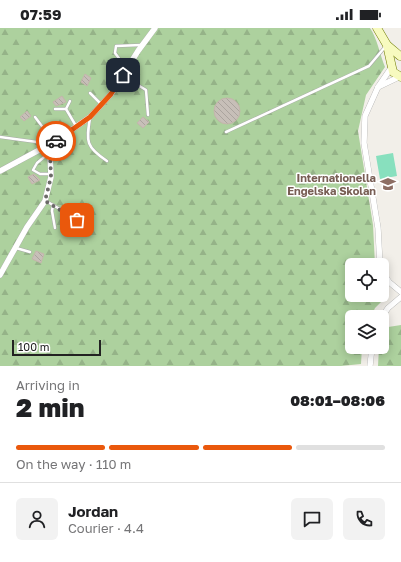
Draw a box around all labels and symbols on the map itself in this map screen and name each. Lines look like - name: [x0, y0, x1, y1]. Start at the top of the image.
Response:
- pin: [106, 58, 140, 92]
- courier: [36, 121, 76, 161]
- place label: Internationella Engelska Skolan: [287, 171, 376, 197]
- school or university icon: Internationella Engelska Skolan: [379, 175, 397, 193]
- pin: [60, 203, 94, 237]
- scale bar: [12, 338, 101, 357]

